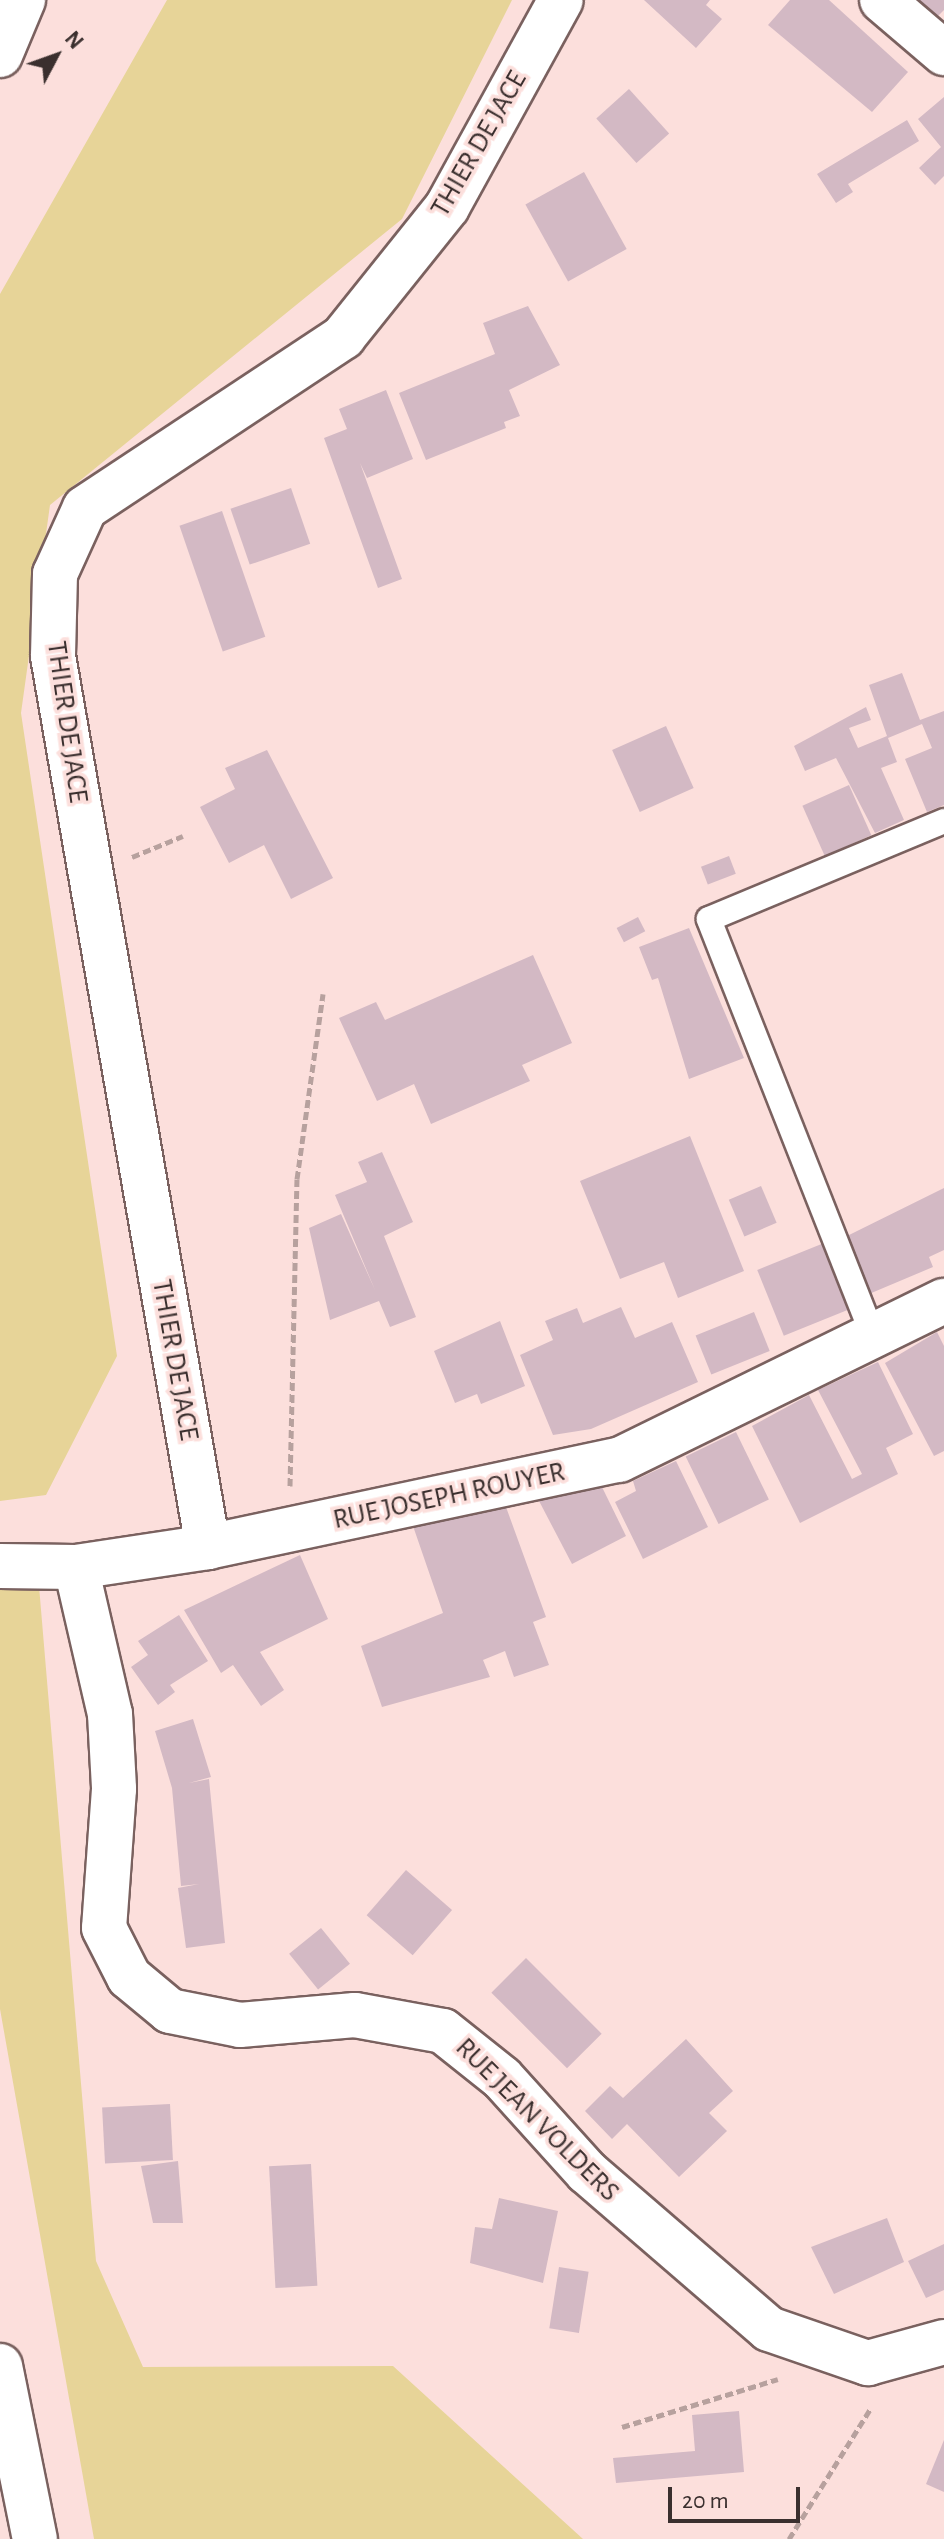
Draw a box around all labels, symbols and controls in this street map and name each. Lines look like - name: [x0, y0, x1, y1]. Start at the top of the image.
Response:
- north arrow: [16, 16, 96, 96]
- text: N: [61, 27, 87, 53]
- street label: THIER DE JACE: [424, 65, 534, 223]
- street label: THIER DE JACE: [39, 639, 95, 805]
- street label: THIER DE JACE: [144, 1277, 206, 1443]
- street label: RUE JOSEPH ROUYER: [330, 1455, 568, 1537]
- street label: RUE JEAN VOLDERS: [448, 2031, 626, 2209]
- scale bar: [672, 2471, 804, 2521]
- text: 20 m: [682, 2489, 729, 2513]

